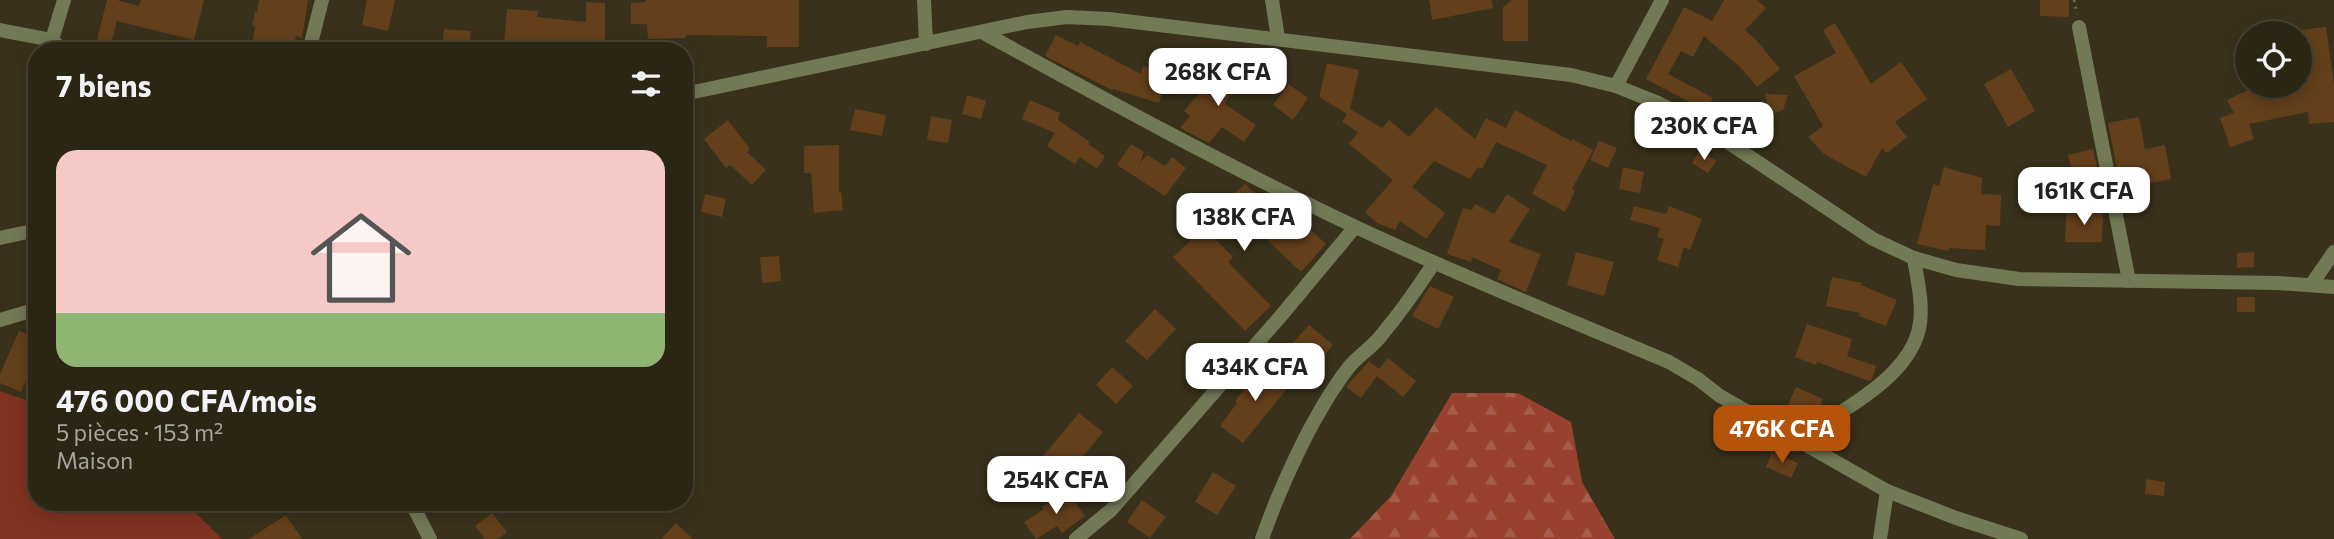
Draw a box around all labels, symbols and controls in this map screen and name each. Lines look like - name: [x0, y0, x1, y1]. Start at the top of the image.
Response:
- map controls: [2235, 21, 2312, 98]
- button: locate: [2235, 21, 2312, 98]
- pin: 268K CFA: [1146, 48, 1290, 108]
- text: 268K CFA: [1165, 57, 1271, 85]
- icon: filters: [627, 65, 665, 103]
- text: 7 biens: [56, 66, 151, 103]
- pin: 230K CFA: [1632, 102, 1776, 162]
- text: 230K CFA: [1651, 111, 1757, 139]
- pin: 161K CFA: [2012, 168, 2156, 227]
- text: 161K CFA: [2034, 176, 2134, 204]
- pin: 138K CFA: [1172, 194, 1316, 253]
- icon: home: [298, 195, 424, 321]
- text: 138K CFA: [1192, 202, 1296, 230]
- pin: 434K CFA: [1183, 344, 1327, 403]
- text: 434K CFA: [1202, 352, 1308, 380]
- text: 476 000 CFA/mois: [56, 381, 317, 418]
- pin: 476K CFA: [1710, 406, 1854, 465]
- text: 476K CFA: [1729, 414, 1835, 442]
- text: 5 pièces · 153 m²: [56, 418, 223, 446]
- text: Maison: [56, 446, 133, 474]
- pin: 254K CFA: [984, 456, 1128, 516]
- text: 254K CFA: [1003, 465, 1109, 493]

